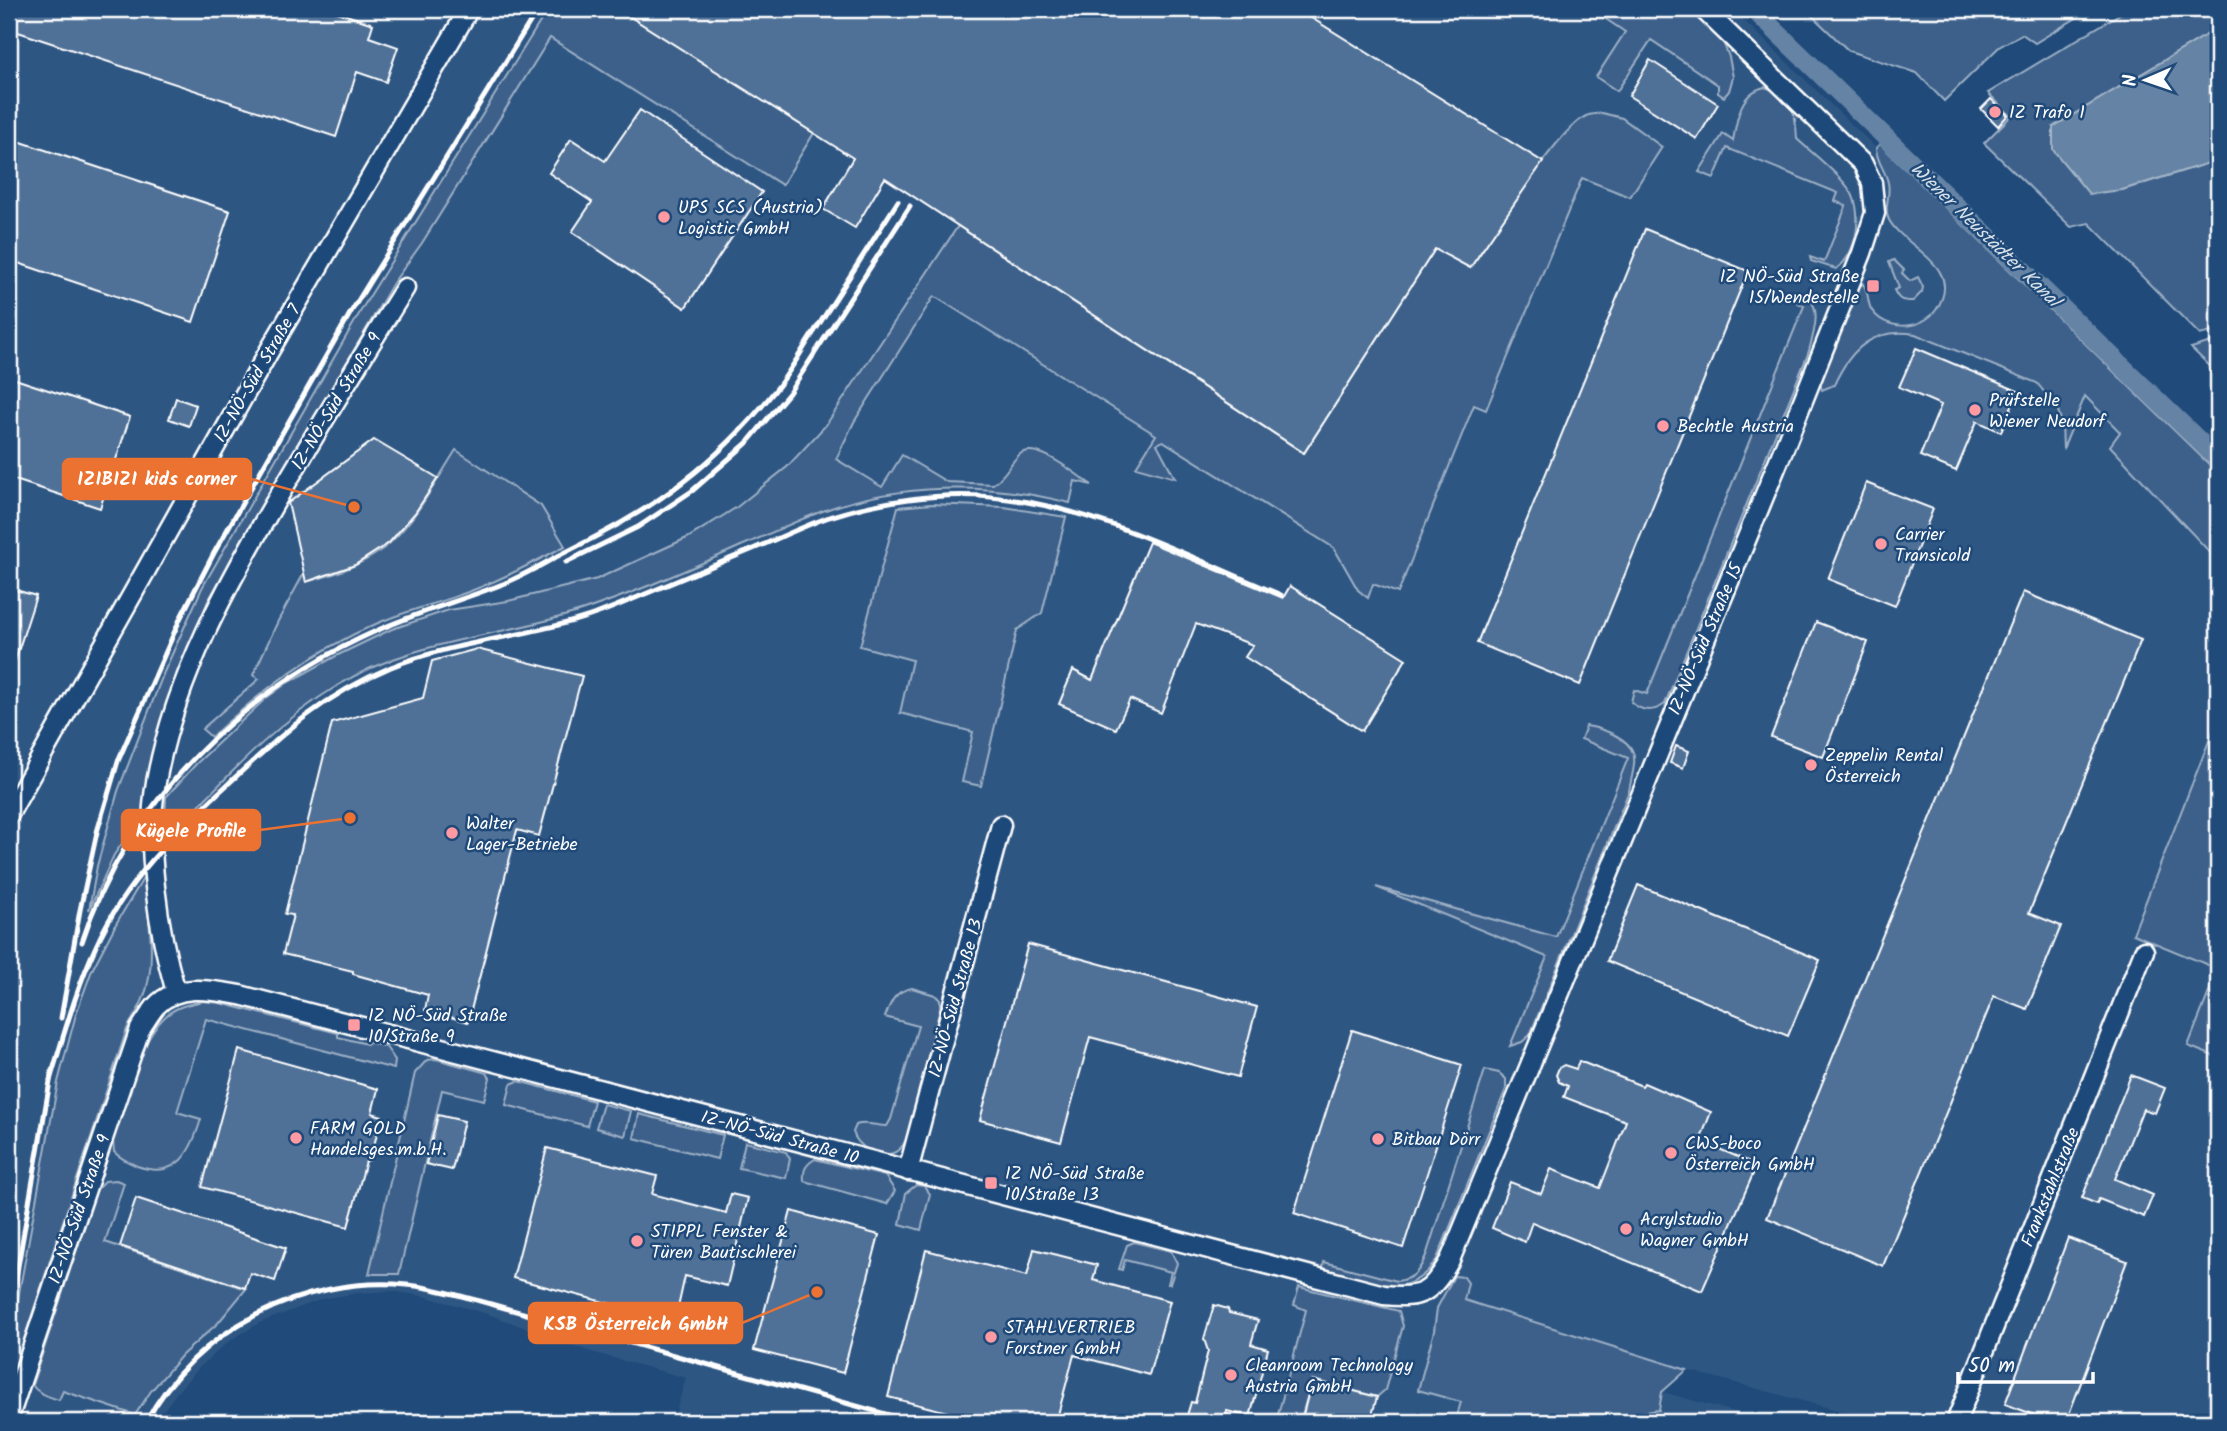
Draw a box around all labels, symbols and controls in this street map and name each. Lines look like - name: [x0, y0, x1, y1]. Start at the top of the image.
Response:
- north arrow: [2112, 46, 2182, 116]
- text: N: [2116, 74, 2146, 87]
- place label: IZ Trafo 1: [2009, 99, 2085, 128]
- marker: IZ Trafo 1: [1987, 104, 2003, 120]
- water label: Wiener Neustädter Kanal: [1903, 156, 2069, 318]
- place label: UPS SCS (Austria) Logistic GmbH: [678, 194, 823, 244]
- marker: UPS SCS (Austria) Logistic GmbH: [656, 209, 672, 225]
- place label: IZ NÖ-Süd Straße 15/Wendestelle: [1720, 263, 1859, 313]
- marker: IZ NÖ-Süd Straße 15/Wendestelle: [1865, 278, 1881, 294]
- street label: IZ-NÖ-Süd Straße 7: [207, 298, 310, 449]
- street label: IZ-NÖ-Süd Straße 9: [285, 327, 390, 476]
- place label: Prüfstelle Wiener Neudorf: [1989, 387, 2107, 437]
- marker: Prüfstelle Wiener Neudorf: [1967, 402, 1983, 418]
- place label: Bechtle Austria: [1677, 413, 1794, 442]
- marker: Bechtle Austria: [1655, 418, 1671, 434]
- callout: IZIBIZI kids corner: [63, 459, 251, 499]
- text: IZIBIZI kids corner: [77, 465, 238, 495]
- place label: Carrier Transicold: [1895, 521, 1971, 571]
- marker: Carrier Transicold: [1873, 536, 1889, 552]
- street label: IZ-NÖ-Süd Straße 15: [1661, 558, 1752, 720]
- place label: Zeppelin Rental Österreich: [1825, 742, 1944, 792]
- marker: Zeppelin Rental Österreich: [1803, 757, 1819, 773]
- callout: Kügele Profile: [122, 810, 260, 850]
- place label: Walter Lager-Betriebe: [466, 810, 578, 860]
- text: Kügele Profile: [136, 817, 246, 847]
- marker: Walter Lager-Betriebe: [444, 825, 460, 841]
- street label: IZ-NÖ-Süd Straße 13: [921, 916, 992, 1081]
- place label: IZ NÖ-Süd Straße 10/Straße 9: [368, 1002, 507, 1052]
- marker: IZ NÖ-Süd Straße 10/Straße 9: [346, 1017, 362, 1033]
- street label: IZ-NÖ-Süd Straße 10: [697, 1103, 862, 1173]
- place label: FARM GOLD Handelsges.m.b.H.: [310, 1115, 446, 1165]
- street label: Frankstahlstraße: [2014, 1123, 2089, 1252]
- place label: Bitbau Dörr: [1392, 1126, 1481, 1155]
- marker: FARM GOLD Handelsges.m.b.H.: [288, 1130, 304, 1146]
- place label: CWS-boco Österreich GmbH: [1685, 1130, 1815, 1180]
- street label: IZ-NÖ-Süd Straße 9: [41, 1131, 120, 1288]
- marker: Bitbau Dörr: [1370, 1131, 1386, 1147]
- marker: CWS-boco Österreich GmbH: [1663, 1145, 1679, 1161]
- place label: IZ NÖ-Süd Straße 10/Straße 13: [1005, 1160, 1144, 1210]
- marker: IZ NÖ-Süd Straße 10/Straße 13: [983, 1175, 999, 1191]
- place label: Acrylstudio Wagner GmbH: [1640, 1206, 1749, 1256]
- place label: STIPPL Fenster & Türen Bautischlerei: [651, 1218, 797, 1268]
- marker: Acrylstudio Wagner GmbH: [1618, 1221, 1634, 1237]
- marker: STIPPL Fenster & Türen Bautischlerei: [629, 1233, 645, 1249]
- callout: KSB Österreich GmbH: [529, 1303, 742, 1343]
- text: KSB Österreich GmbH: [544, 1310, 728, 1340]
- place label: STAHLVERTRIEB Forstner GmbH: [1005, 1314, 1135, 1364]
- marker: STAHLVERTRIEB Forstner GmbH: [983, 1329, 999, 1345]
- scale bar: [1958, 1340, 2092, 1384]
- text: 50 m: [1968, 1350, 2015, 1383]
- place label: Cleanroom Technology Austria GmbH: [1245, 1352, 1413, 1402]
- marker: Cleanroom Technology Austria GmbH: [1223, 1367, 1239, 1383]

